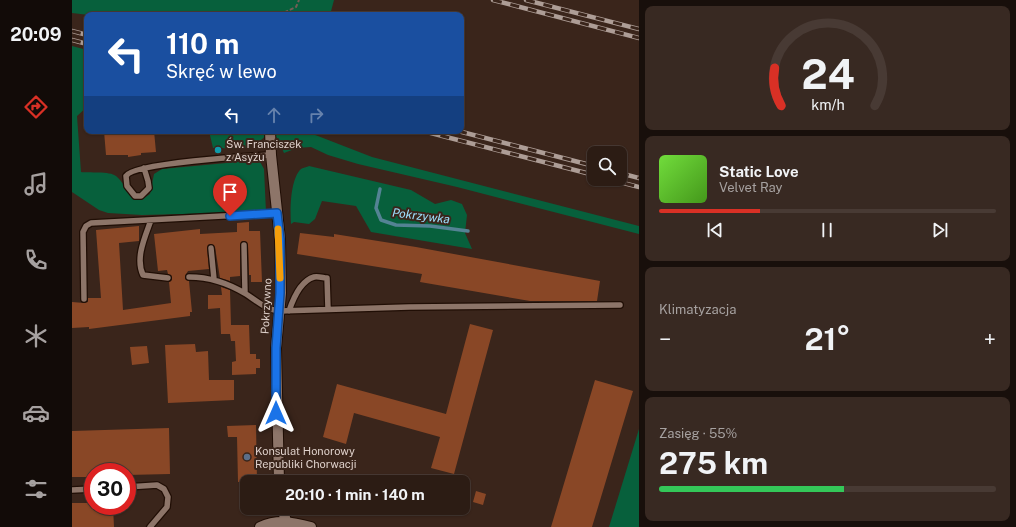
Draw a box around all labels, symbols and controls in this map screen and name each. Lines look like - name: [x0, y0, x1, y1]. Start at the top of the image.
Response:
- text: 20:09: [10, 24, 62, 45]
- text: 110 m: [166, 27, 239, 60]
- icon: left: [100, 28, 152, 80]
- text: 24: [801, 49, 854, 98]
- text: Skręć w lewo: [166, 61, 277, 82]
- icon: directions: [22, 93, 50, 121]
- text: km/h: [811, 96, 844, 113]
- icon: left: [221, 104, 243, 126]
- icon: ahead: [263, 104, 285, 126]
- icon: right: [305, 104, 327, 126]
- place label: Św. Franciszek z Asyżu: [226, 137, 301, 163]
- marker: Św. Franciszek z Asyżu: [213, 145, 223, 155]
- map controls: [587, 146, 627, 186]
- button: search: [587, 146, 627, 186]
- text: Static Love: [719, 163, 799, 180]
- icon: music: [22, 170, 50, 198]
- pin: [213, 175, 247, 216]
- text: Velvet Ray: [719, 180, 783, 195]
- icon: arrive: [219, 181, 241, 203]
- water label: Pokrzywka: [391, 206, 451, 226]
- icon: previous: [704, 219, 726, 241]
- icon: pause: [816, 219, 838, 241]
- icon: next: [929, 219, 951, 241]
- icon: phone: [22, 246, 50, 274]
- street label: Pokrzywno: [259, 278, 273, 334]
- text: Klimatyzacja: [659, 302, 736, 317]
- text: 21°: [804, 321, 851, 357]
- icon: climate: [22, 322, 50, 350]
- text: −: [659, 326, 671, 352]
- text: +: [984, 326, 996, 352]
- position arrow: [255, 392, 297, 434]
- icon: car: [22, 399, 50, 427]
- text: Zasięg · 55%: [659, 426, 737, 441]
- place label: Konsulat Honorowy Republiki Chorwacji: [255, 445, 356, 470]
- text: 275 km: [659, 445, 768, 481]
- marker: Konsulat Honorowy Republiki Chorwacji: [242, 452, 252, 462]
- speed limit sign: 30: [84, 463, 136, 515]
- icon: filters: [22, 475, 50, 503]
- text: 20:10 · 1 min · 140 m: [285, 486, 425, 503]

